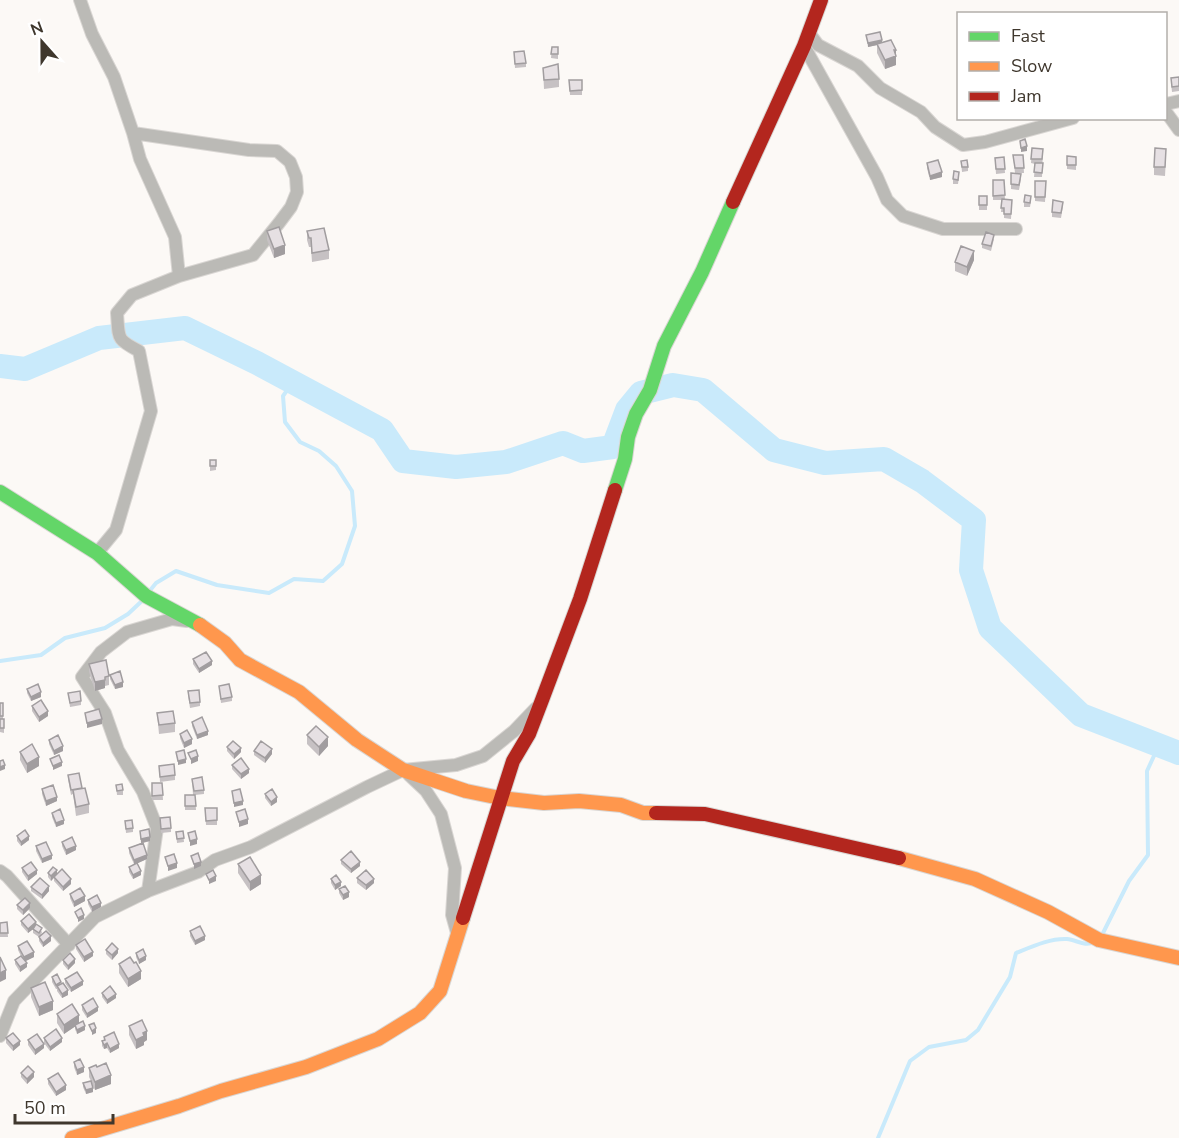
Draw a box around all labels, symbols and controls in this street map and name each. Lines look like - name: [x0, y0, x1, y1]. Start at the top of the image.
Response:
- north arrow: [12, 12, 72, 72]
- legend: [957, 12, 1167, 120]
- text: N: [27, 17, 47, 41]
- text: Fast: [1011, 24, 1046, 48]
- text: Slow: [1011, 54, 1052, 78]
- text: Jam: [1010, 84, 1042, 108]
- scale bar: [15, 1087, 112, 1125]
- text: 50 m: [24, 1096, 66, 1120]

